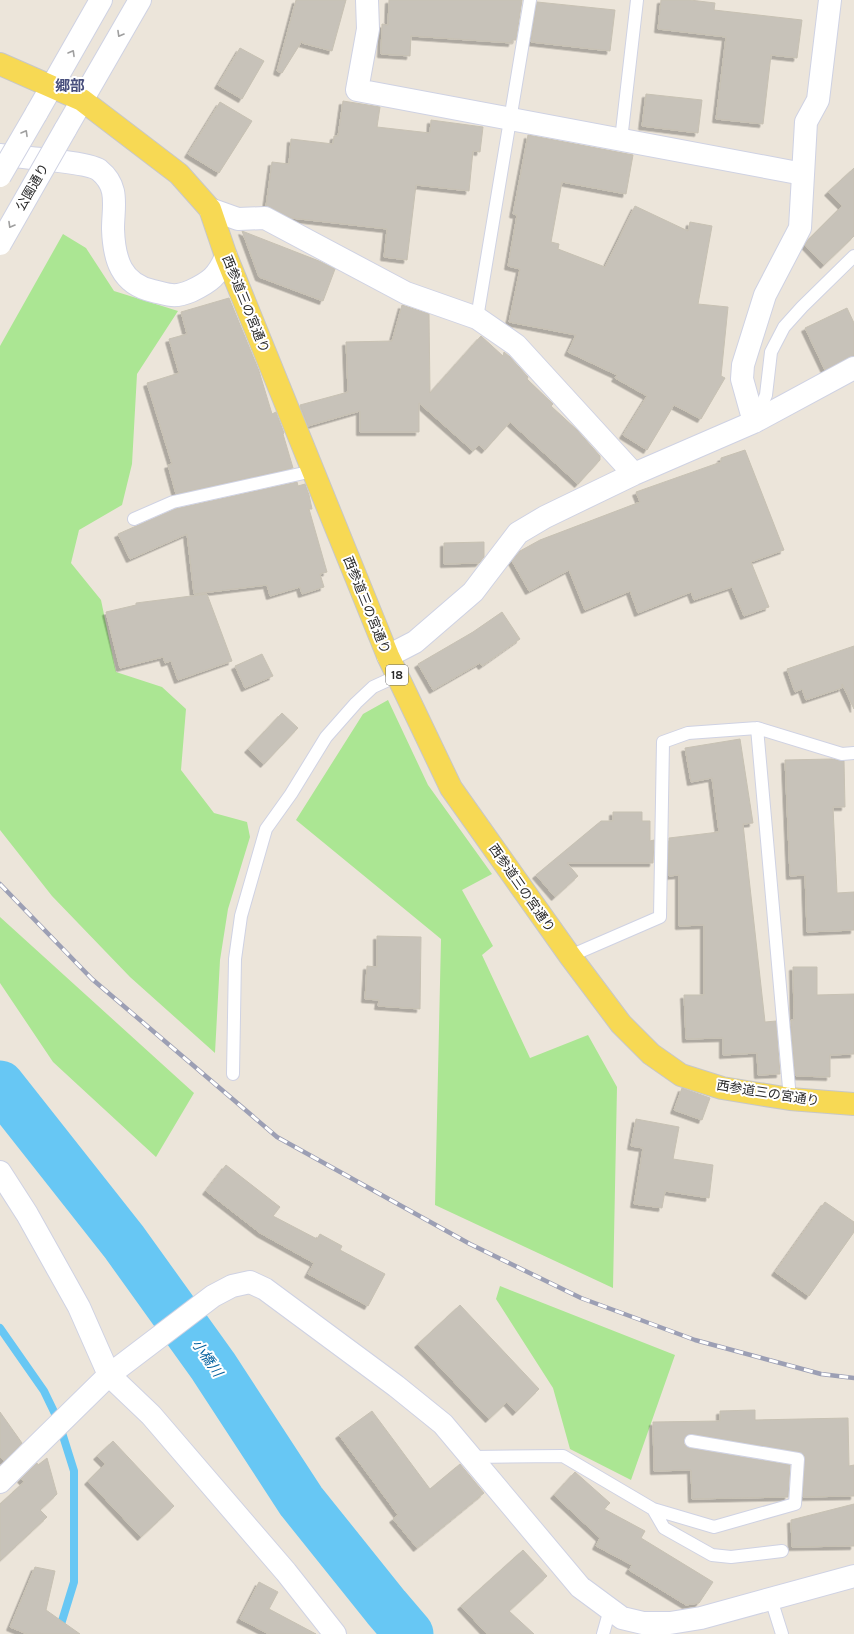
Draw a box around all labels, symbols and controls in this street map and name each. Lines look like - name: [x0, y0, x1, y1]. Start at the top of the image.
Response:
- one-way arrow: [118, 30, 125, 37]
- one-way arrow: [67, 50, 75, 57]
- district label: 郷部: [55, 77, 85, 95]
- one-way arrow: [20, 130, 27, 137]
- street label: 公園通り: [13, 161, 51, 213]
- one-way arrow: [8, 221, 15, 228]
- street label: 西参道三の宮通り: [220, 253, 272, 355]
- street label: 西参道三の宮通り: [341, 554, 393, 656]
- road number: 18: [386, 665, 408, 685]
- street label: 西参道三の宮通り: [486, 841, 558, 935]
- street label: 西参道三の宮通り: [715, 1077, 821, 1109]
- water label: 小橋川: [188, 1336, 227, 1382]

